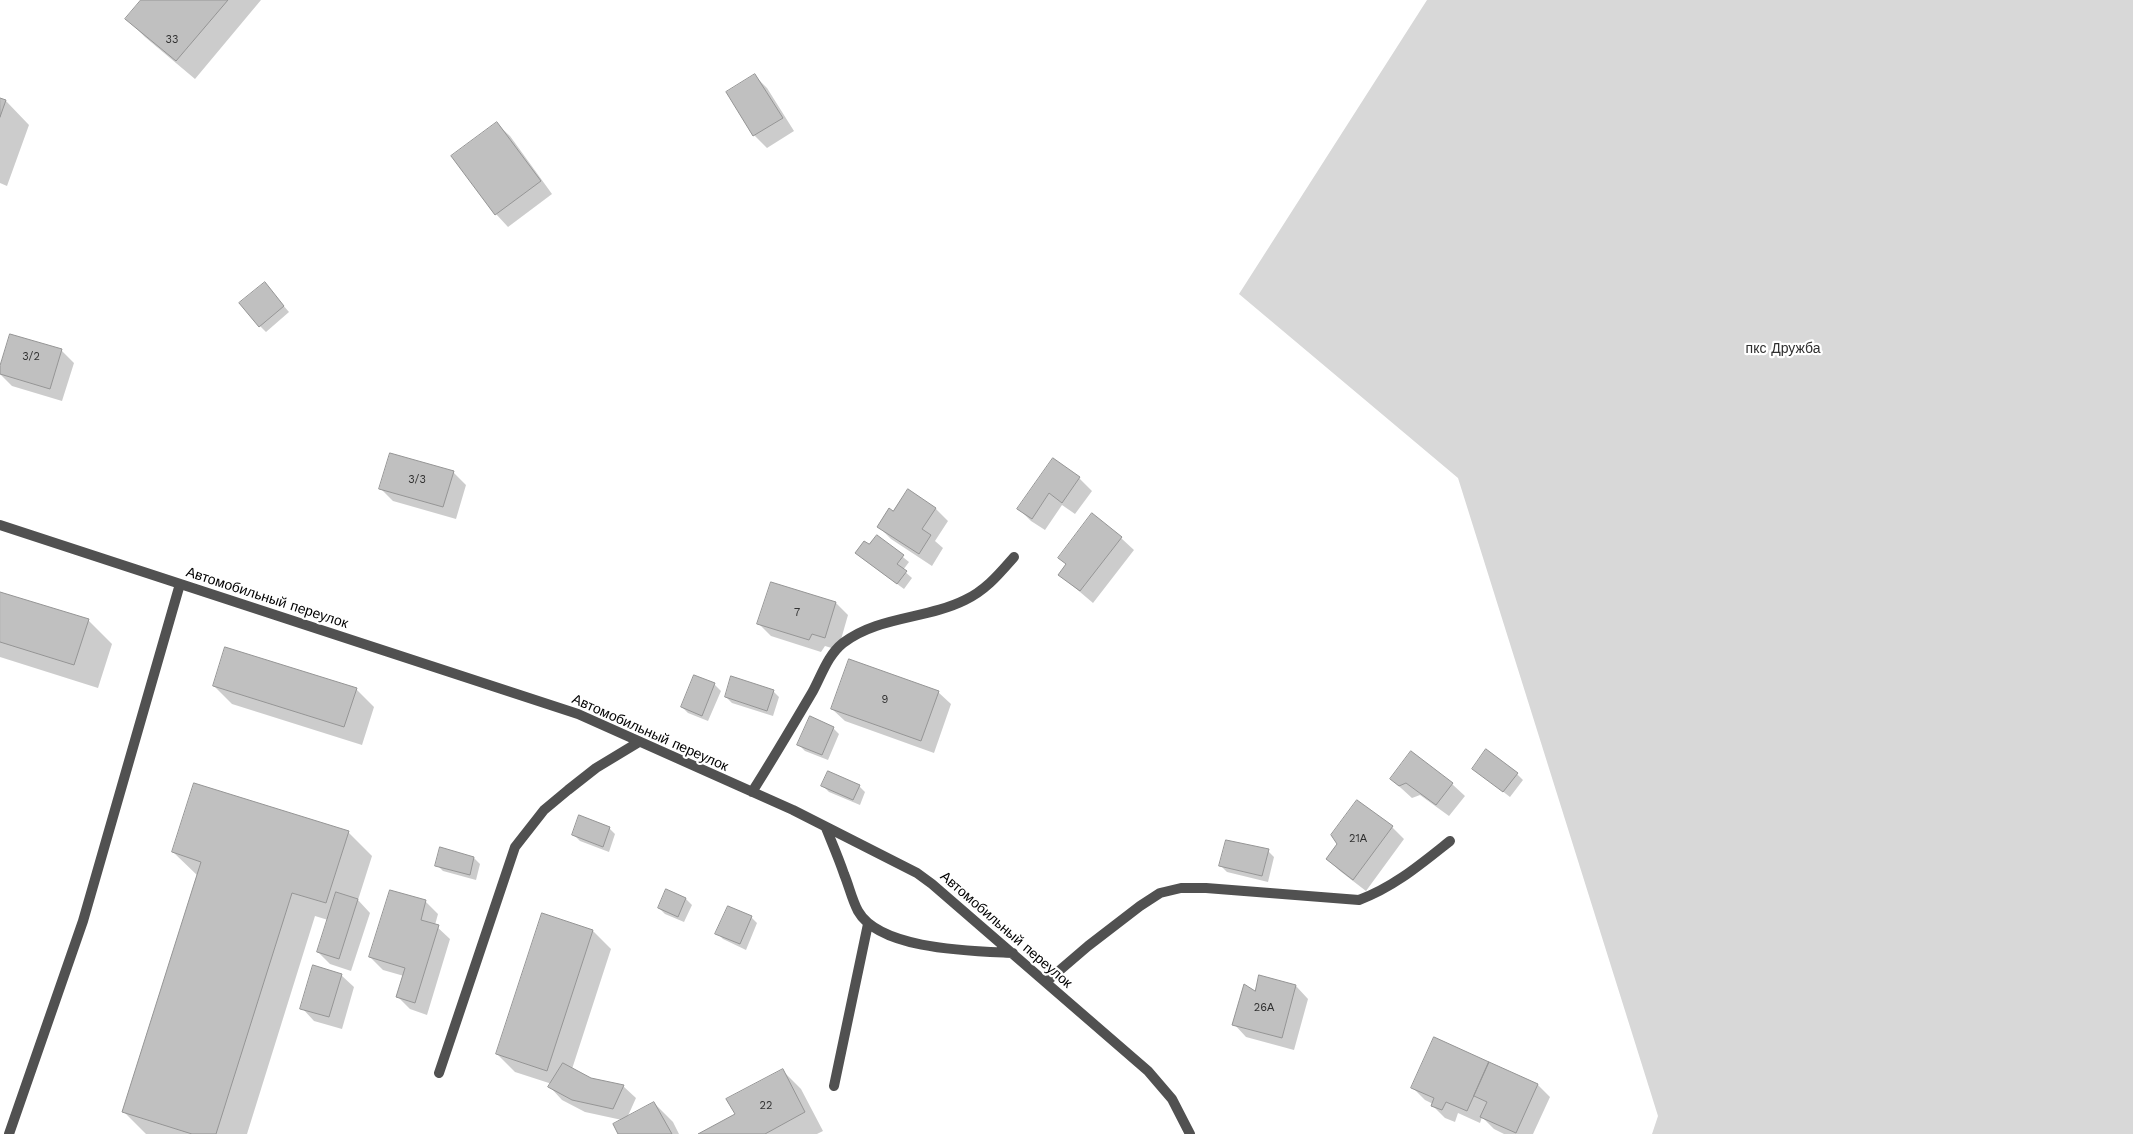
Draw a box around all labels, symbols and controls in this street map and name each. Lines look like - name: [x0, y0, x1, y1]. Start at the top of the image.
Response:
- house number: 33: [166, 33, 178, 47]
- park label: пкс Дружба: [1746, 341, 1820, 357]
- house number: 3/2: [22, 350, 40, 364]
- house number: 3/3: [408, 473, 426, 487]
- street label: Автомобильный переулок: [184, 564, 350, 632]
- house number: 7: [794, 606, 800, 620]
- street label: Автомобильный переулок: [569, 691, 731, 775]
- house number: 9: [882, 693, 888, 707]
- house number: 21А: [1349, 832, 1367, 846]
- street label: Автомобильный переулок: [937, 868, 1075, 992]
- house number: 26А: [1254, 1001, 1274, 1015]
- house number: 22: [760, 1099, 772, 1113]

